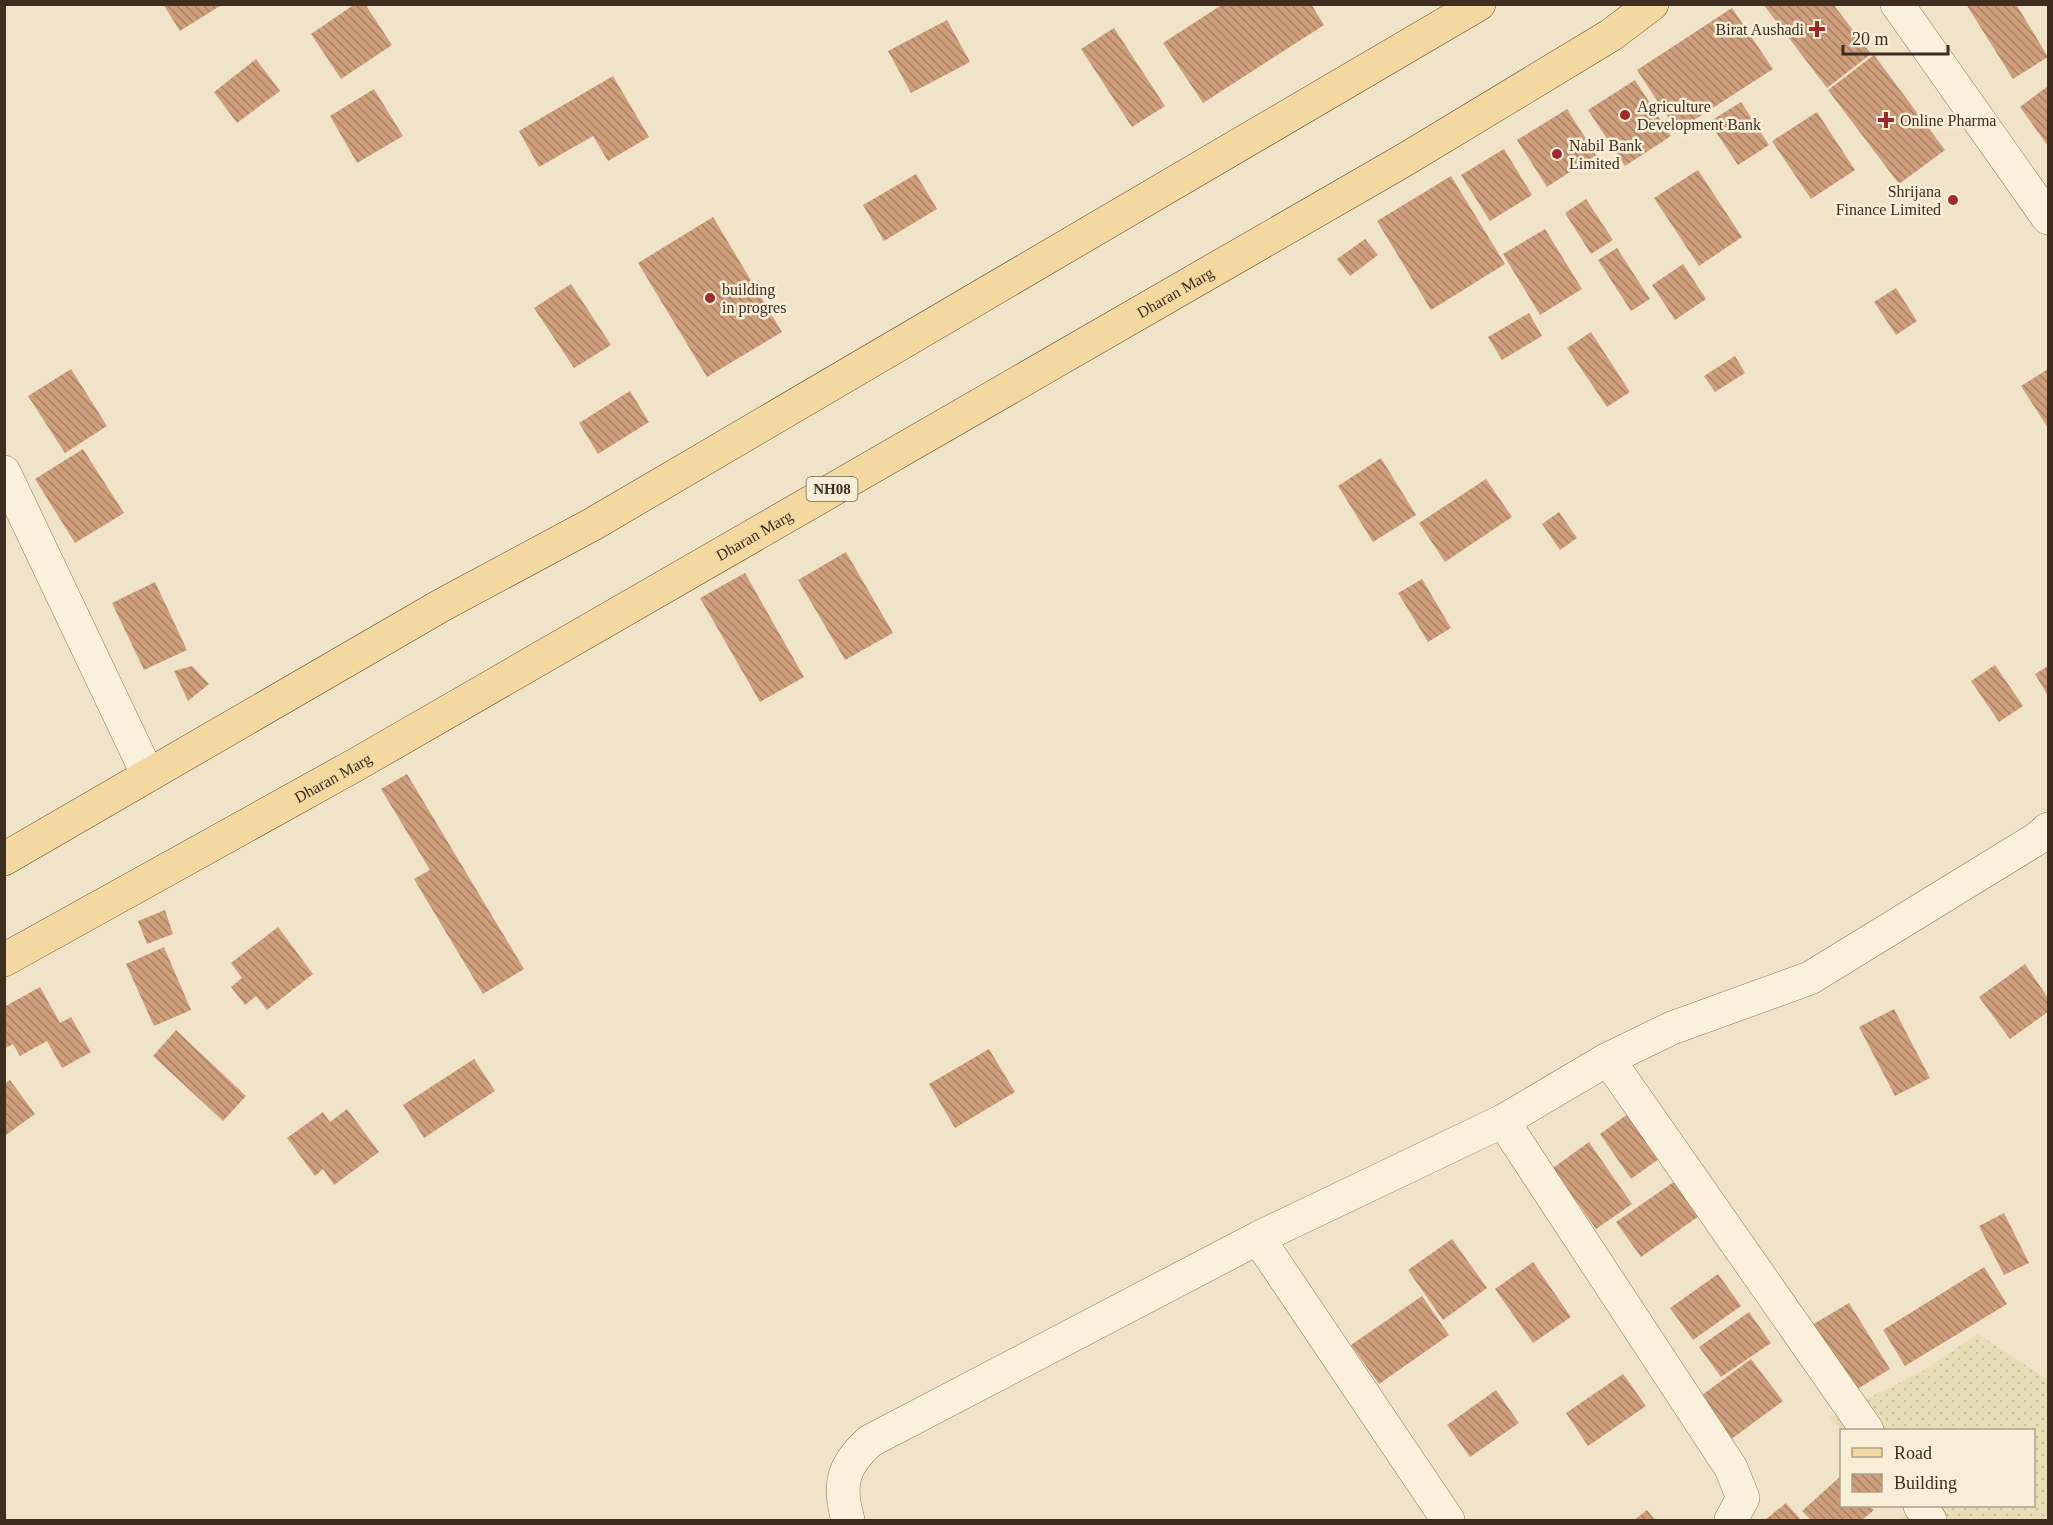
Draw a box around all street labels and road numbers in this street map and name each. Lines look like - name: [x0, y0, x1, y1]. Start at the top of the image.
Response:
- street label: Dharan Marg: [1134, 264, 1217, 321]
- road number: NH08: [806, 477, 858, 501]
- street label: Dharan Marg: [713, 506, 796, 564]
- street label: Dharan Marg: [291, 749, 375, 806]

